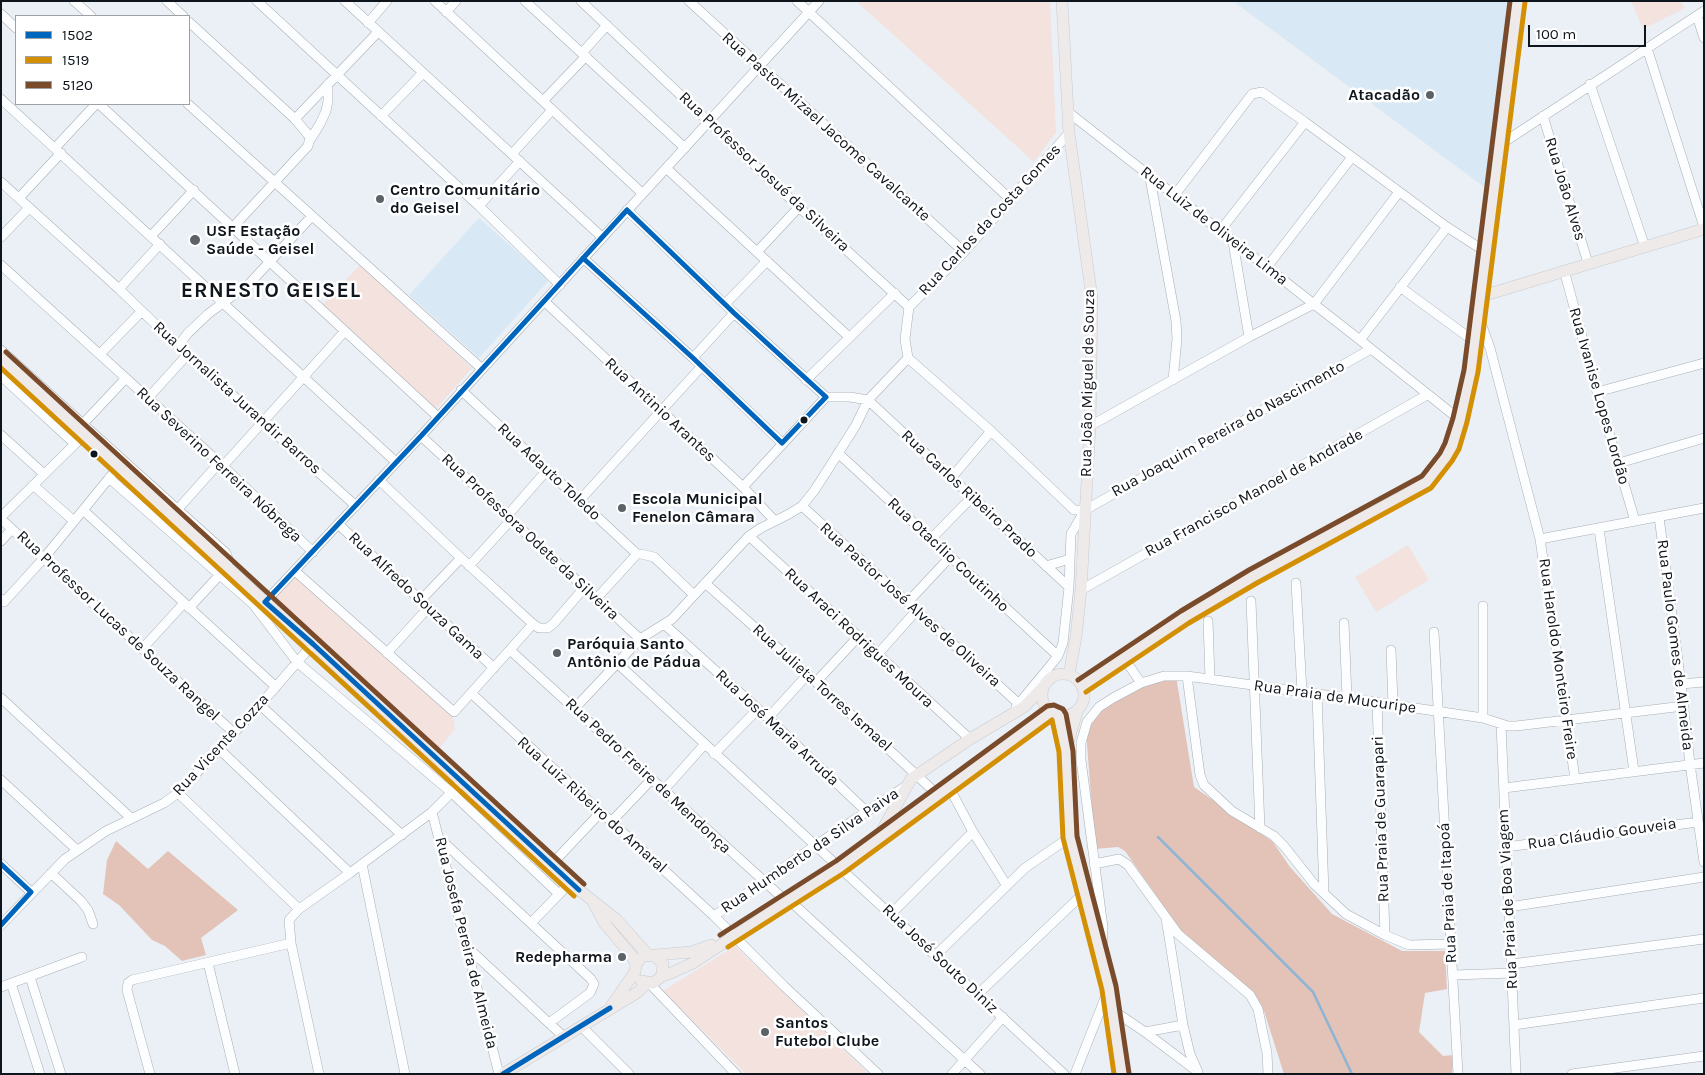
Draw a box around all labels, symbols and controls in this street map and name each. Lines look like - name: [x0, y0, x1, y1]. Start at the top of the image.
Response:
- legend: [15, 15, 190, 105]
- scale bar: [1530, 15, 1648, 47]
- text: 100 m: [1536, 25, 1576, 43]
- text: 1502: [62, 26, 93, 44]
- street label: Rua Pastor Mizael Jacome Cavalcante: [718, 28, 934, 226]
- text: 1519: [62, 51, 89, 69]
- text: 5120: [62, 76, 93, 94]
- place label: Atacadão: [1348, 85, 1420, 105]
- street label: Rua Professor Josué da Silveira: [675, 88, 853, 256]
- marker: Atacadão: [1424, 89, 1436, 101]
- street label: Rua João Alves: [1540, 135, 1590, 243]
- street label: Rua Carlos da Costa Gomes: [915, 140, 1065, 300]
- street label: Rua Luiz de Oliveira Lima: [1136, 162, 1292, 290]
- place label: Centro Comunitário do Geisel: [390, 180, 540, 218]
- marker: Centro Comunitário do Geisel: [374, 193, 386, 205]
- place label: USF Estação Saúde - Geisel: [206, 221, 314, 259]
- marker: USF Estação Saúde - Geisel: [188, 233, 202, 247]
- district label: ERNESTO GEISEL: [179, 278, 363, 304]
- street label: Rua João Miguel de Souza: [1077, 289, 1099, 477]
- street label: Rua Ivanise Lopes Lordão: [1565, 305, 1633, 487]
- street label: Rua Jornalista Jurandir Barros: [149, 317, 325, 479]
- street label: Rua Antinio Arantes: [601, 354, 719, 466]
- street label: Rua Joaquim Pereira do Nascimento: [1108, 357, 1348, 501]
- street label: Rua Severino Ferreira Nóbrega: [132, 383, 306, 547]
- unlabelled marker: [799, 415, 809, 425]
- street label: Rua Adauto Toledo: [493, 419, 605, 525]
- street label: Rua Francisco Manoel de Andrade: [1142, 425, 1366, 561]
- street label: Rua Carlos Ribeiro Prado: [897, 426, 1041, 562]
- unlabelled marker: [89, 449, 99, 459]
- street label: Rua Professora Odete da Silveira: [437, 450, 623, 624]
- place label: Escola Municipal Fenelon Câmara: [632, 489, 763, 527]
- street label: Rua Otacílio Coutinho: [883, 494, 1013, 616]
- marker: Escola Municipal Fenelon Câmara: [616, 502, 628, 514]
- street label: Rua Pastor José Alves de Oliveira: [816, 519, 1004, 691]
- street label: Rua Professor Lucas de Souza Rangel: [13, 527, 223, 725]
- street label: Rua Alfredo Souza Gama: [344, 528, 488, 664]
- street label: Rua Paulo Gomes de Almeida: [1653, 538, 1697, 752]
- street label: Rua Haroldo Monteiro Freire: [1534, 557, 1582, 761]
- street label: Rua Araci Rodrigues Moura: [780, 564, 938, 712]
- street label: Rua Julieta Torres Ismael: [748, 620, 896, 756]
- place label: Paróquia Santo Antônio de Pádua: [567, 634, 701, 672]
- marker: Paróquia Santo Antônio de Pádua: [551, 647, 563, 659]
- street label: Rua José Maria Arruda: [711, 666, 843, 790]
- street label: Rua Praia de Mucuripe: [1253, 676, 1417, 718]
- street label: Rua Vicente Cozza: [169, 690, 273, 800]
- street label: Rua Pedro Freire de Mendonça: [561, 694, 735, 858]
- street label: Rua Luiz Ribeiro do Amaral: [513, 733, 671, 877]
- street label: Rua Praia de Guarapari: [1369, 735, 1393, 903]
- street label: Rua Humberto da Silva Paiva: [717, 784, 903, 918]
- street label: Rua Praia de Boa Viagem: [1494, 808, 1522, 990]
- street label: Rua Cláudio Gouveia: [1526, 814, 1678, 854]
- street label: Rua Praia de Itapoá: [1435, 822, 1461, 964]
- street label: Rua Josefa Pereira de Almeida: [430, 835, 502, 1051]
- street label: Rua José Souto Diniz: [878, 900, 1002, 1018]
- place label: Redepharma: [515, 947, 612, 967]
- marker: Redepharma: [616, 951, 628, 963]
- place label: Santos Futebol Clube: [775, 1013, 879, 1051]
- marker: Santos Futebol Clube: [759, 1026, 771, 1038]

